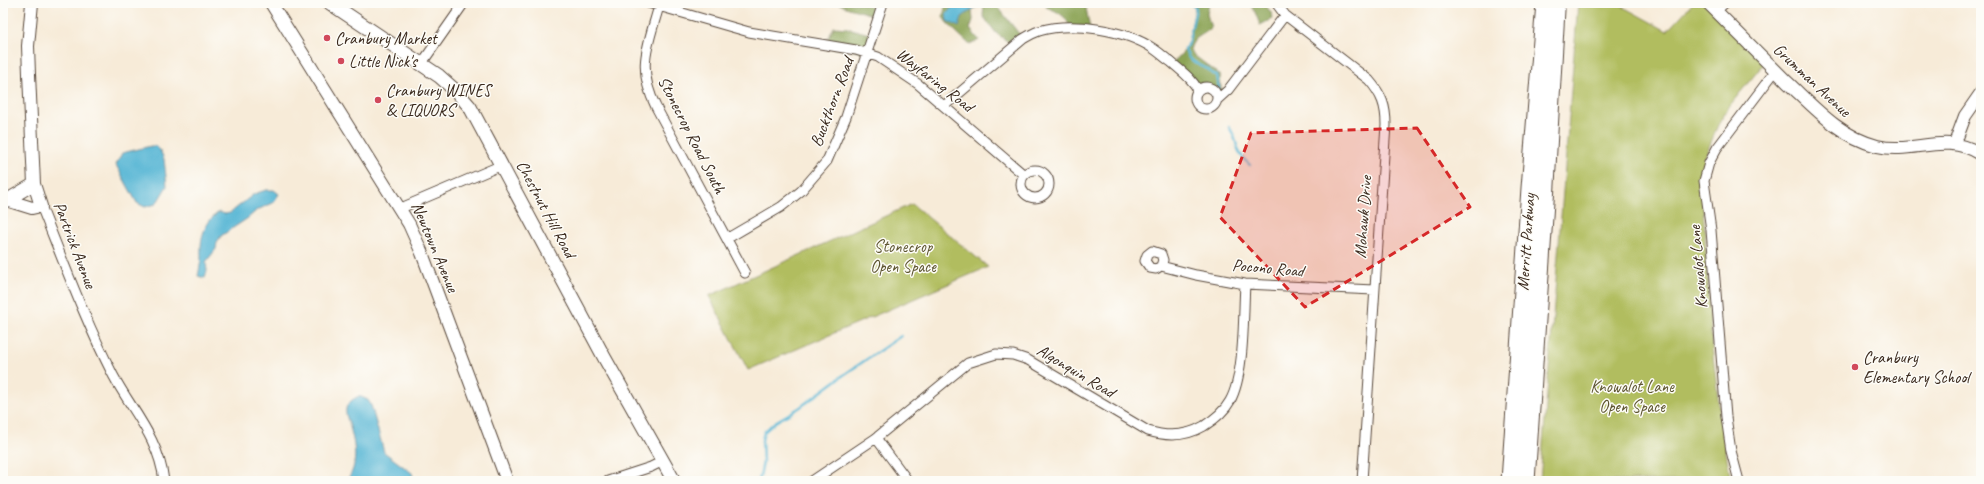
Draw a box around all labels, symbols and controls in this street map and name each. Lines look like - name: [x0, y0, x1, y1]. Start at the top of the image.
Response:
- place label: Cranbury Market: [335, 28, 439, 49]
- marker: Cranbury Market: [322, 33, 332, 43]
- street label: Grumman Avenue: [1769, 39, 1856, 122]
- street label: Wayfaring Road: [892, 43, 980, 118]
- place label: Little Nick's: [349, 51, 419, 72]
- street label: Buckthorn Road: [805, 52, 859, 150]
- marker: Little Nick's: [336, 56, 346, 66]
- street label: Stonecrop Road South: [653, 73, 731, 198]
- place label: Cranbury WINES & LIQUORS: [386, 80, 493, 121]
- marker: Cranbury WINES & LIQUORS: [373, 95, 383, 105]
- street label: Chestnut Hill Road: [512, 157, 582, 264]
- street label: Mohawk Drive: [1350, 174, 1376, 259]
- street label: Merritt Parkway: [1512, 192, 1540, 291]
- street label: Partrick Avenue: [49, 199, 102, 293]
- street label: Newtown Avenue: [407, 199, 464, 297]
- street label: Knowalot Lane: [1684, 223, 1712, 310]
- park label: Stonecrop Open Space: [870, 236, 937, 277]
- street label: Pocono Road: [1231, 254, 1307, 282]
- street label: Algonquin Road: [1033, 340, 1121, 404]
- place label: Cranbury Elementary School: [1863, 347, 1972, 388]
- marker: Cranbury Elementary School: [1850, 362, 1860, 372]
- park label: Knowalot Lane Open Space: [1590, 376, 1675, 417]

